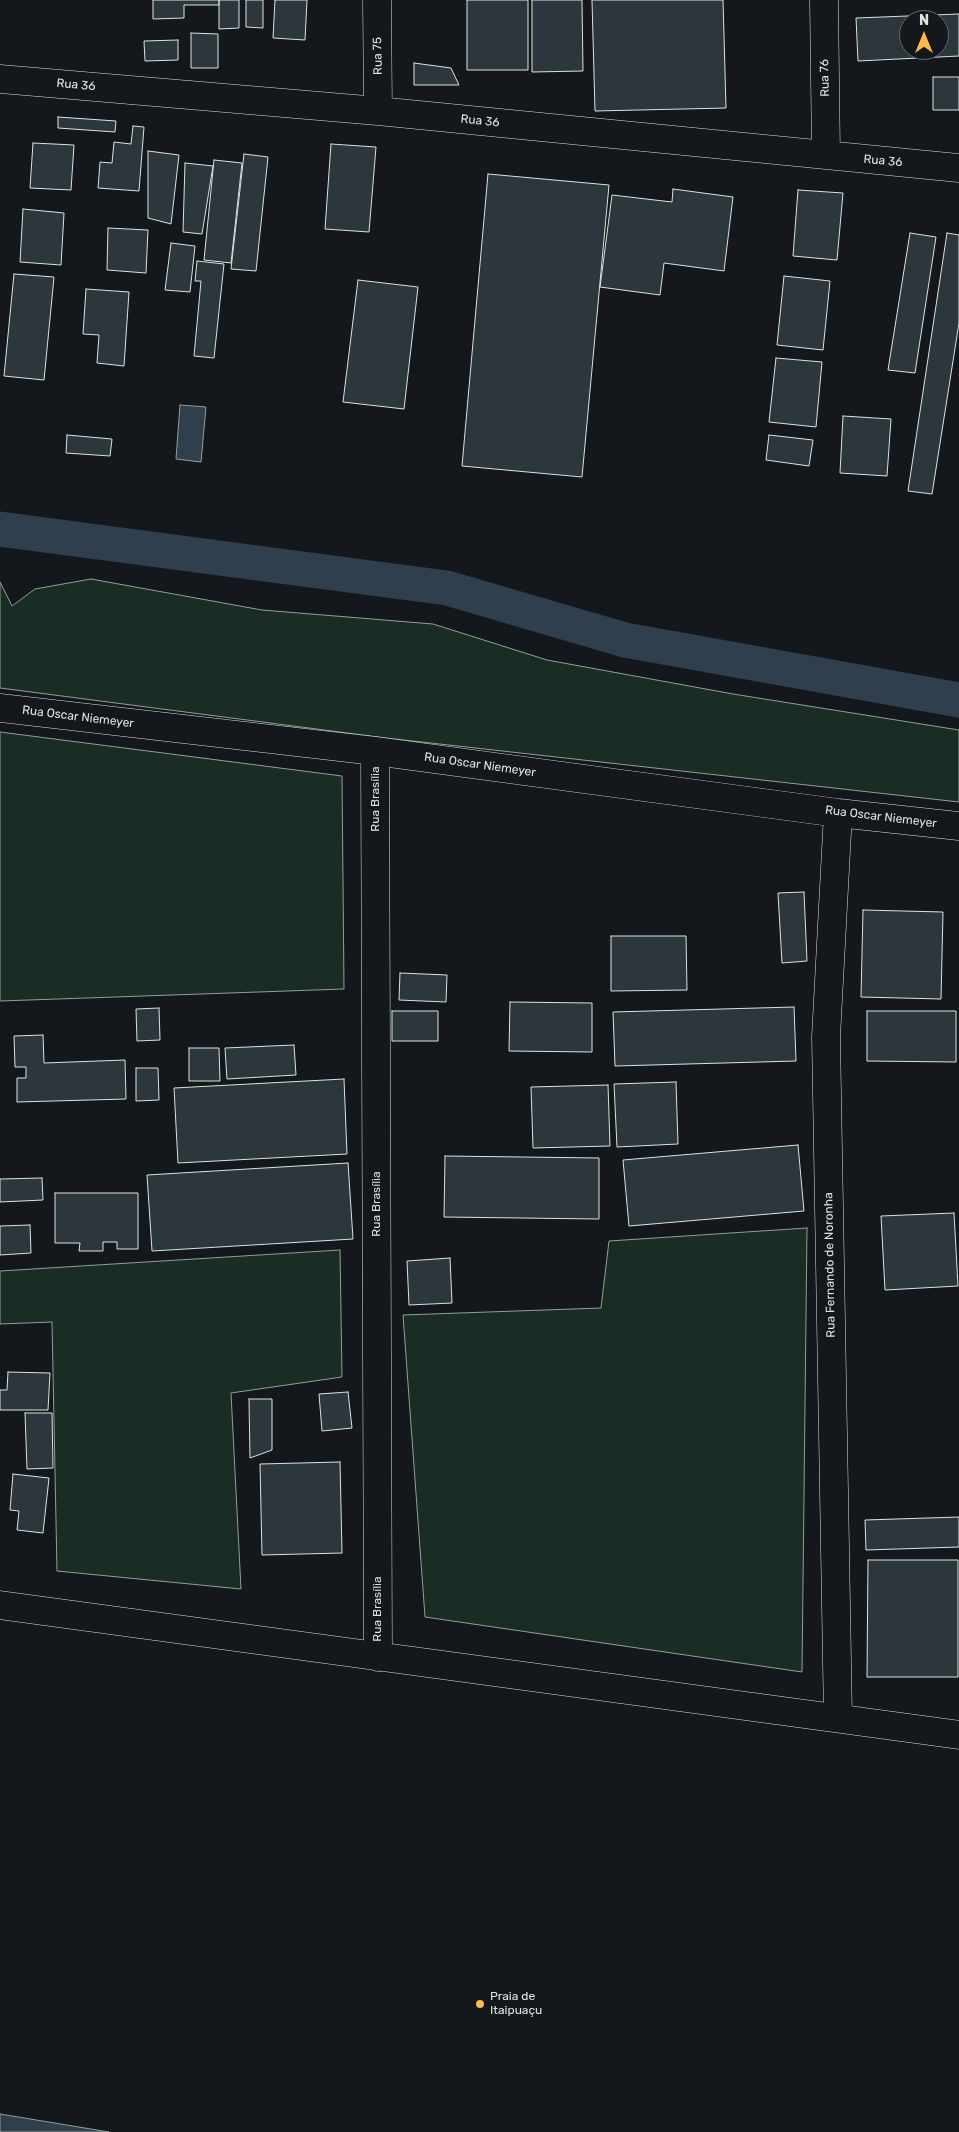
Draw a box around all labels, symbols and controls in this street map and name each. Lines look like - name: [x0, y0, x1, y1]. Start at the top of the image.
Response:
- north arrow: [899, 10, 949, 60]
- text: N: [919, 12, 929, 29]
- street label: Rua 75: [370, 37, 386, 75]
- street label: Rua 76: [817, 59, 833, 97]
- street label: Rua 36: [56, 76, 96, 94]
- street label: Rua 36: [460, 112, 500, 130]
- street label: Rua 36: [863, 152, 903, 170]
- street label: Rua Oscar Niemeyer: [21, 703, 135, 731]
- street label: Rua Oscar Niemeyer: [423, 750, 537, 780]
- street label: Rua Brasília: [369, 766, 383, 832]
- street label: Rua Oscar Niemeyer: [824, 803, 938, 831]
- street label: Rua Brasília: [370, 1171, 384, 1237]
- street label: Rua Fernando de Noronha: [822, 1192, 838, 1338]
- street label: Rua Brasília: [371, 1576, 385, 1642]
- place label: Praia de Itaipuaçu: [490, 1990, 542, 2018]
- marker: Praia de Itaipuaçu: [474, 1998, 486, 2010]

